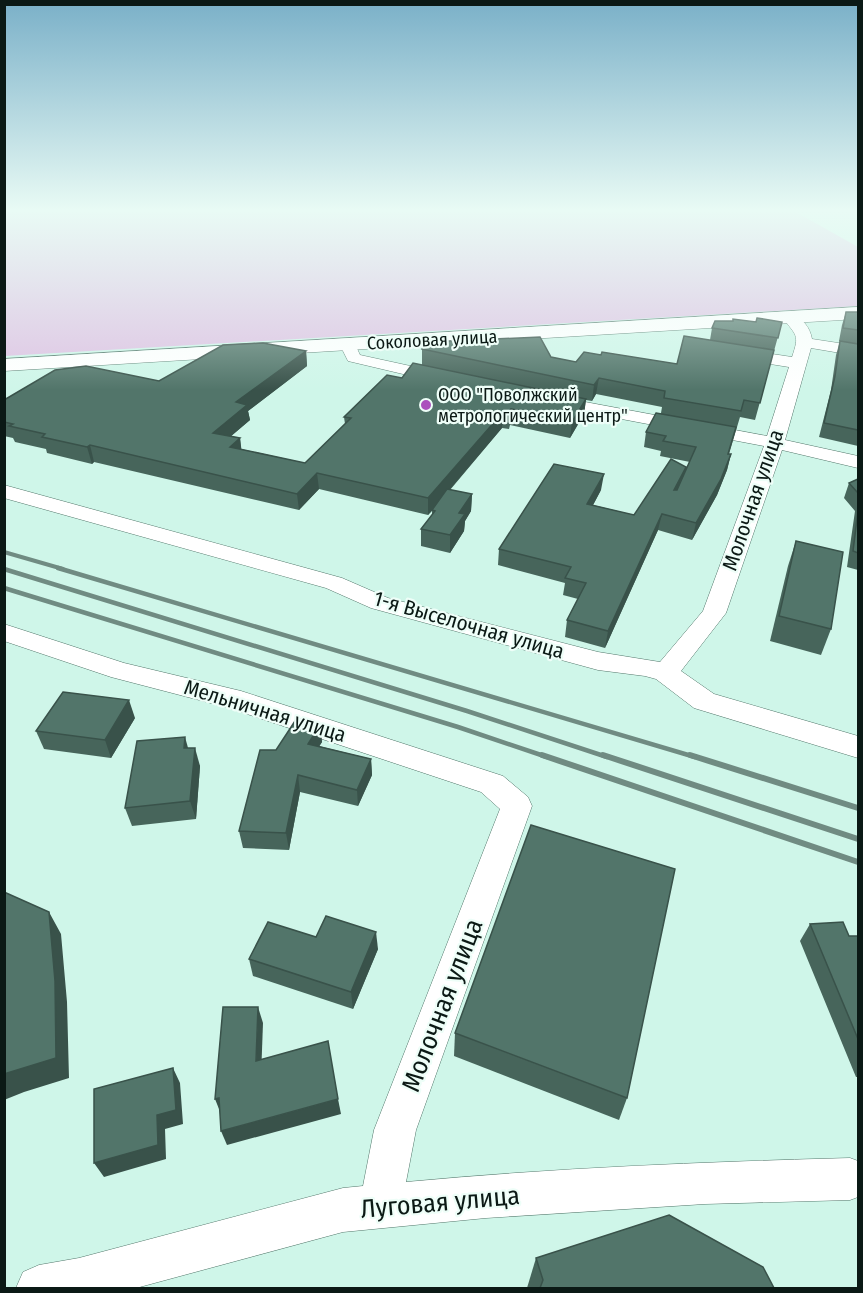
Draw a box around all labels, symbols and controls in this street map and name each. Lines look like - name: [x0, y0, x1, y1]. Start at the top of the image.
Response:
- street label: Соколовая улица: [366, 326, 498, 354]
- place label: ООО "Поволжский метрологический центр": [438, 384, 628, 427]
- marker: ООО "Поволжский метрологический центр": [419, 398, 433, 412]
- street label: Молочная улица: [717, 426, 789, 574]
- street label: 1-я Выселочная улица: [371, 585, 567, 665]
- street label: Мельничная улица: [181, 674, 349, 748]
- street label: Молочная улица: [395, 914, 490, 1096]
- street label: Луговая улица: [359, 1180, 521, 1225]

